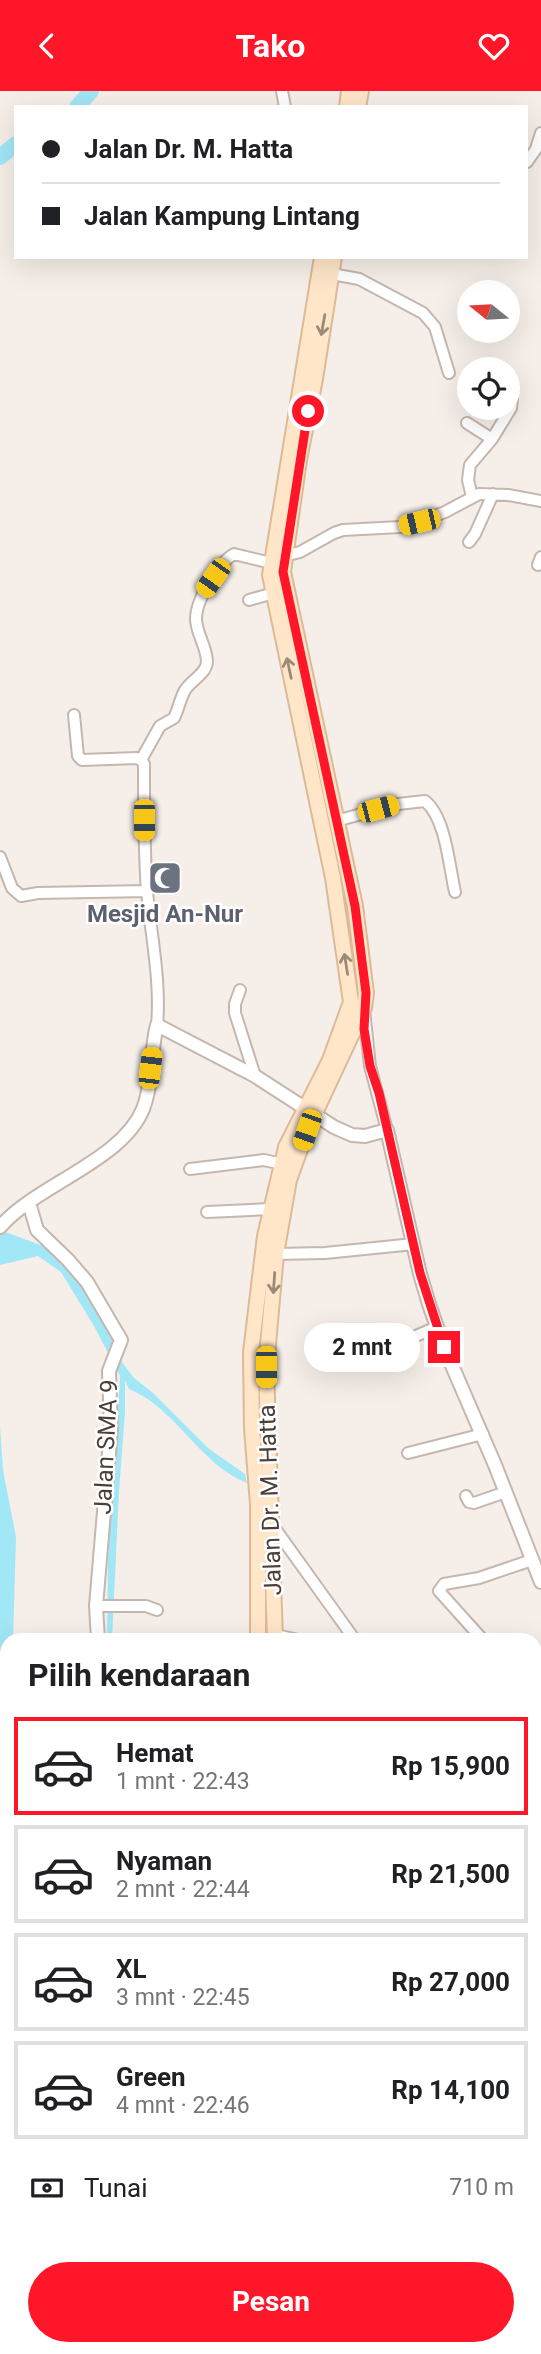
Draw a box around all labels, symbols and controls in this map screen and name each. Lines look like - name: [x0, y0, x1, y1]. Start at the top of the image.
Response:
- icon: back: [28, 27, 66, 65]
- text: Tako: [236, 27, 305, 65]
- icon: heart: [475, 27, 513, 65]
- text: Jalan Dr. M. Hatta: [84, 134, 293, 164]
- text: Jalan Kampung Lintang: [84, 201, 360, 231]
- north arrow: [457, 280, 520, 343]
- map controls: [457, 280, 520, 420]
- one-way arrow: [316, 313, 329, 336]
- button: locate: [457, 357, 520, 420]
- route start: [292, 395, 324, 427]
- car: [397, 507, 442, 537]
- car: [193, 555, 234, 601]
- one-way arrow: [282, 657, 295, 680]
- car: [355, 793, 402, 825]
- car: [134, 799, 155, 841]
- mosque icon: Mesjid An-Nur: [146, 859, 184, 897]
- place label: Mesjid An-Nur: [87, 900, 243, 928]
- one-way arrow: [339, 953, 352, 976]
- car: [138, 1046, 163, 1090]
- car: [291, 1107, 324, 1153]
- one-way arrow: [267, 1271, 280, 1293]
- callout: 2 mnt: [304, 1323, 420, 1371]
- route end: [428, 1331, 460, 1363]
- text: 2 mnt: [332, 1334, 392, 1361]
- car: [256, 1346, 277, 1388]
- street label: Jalan SMA 9: [88, 1379, 124, 1515]
- street label: Jalan Dr. M. Hatta: [253, 1404, 287, 1596]
- text: Pilih kendaraan: [28, 1656, 250, 1694]
- icon: car: [32, 1735, 95, 1798]
- text: Hemat: [116, 1738, 194, 1768]
- text: Rp 15,900: [391, 1751, 510, 1781]
- text: 1 mnt · 22:43: [116, 1768, 250, 1795]
- icon: car: [32, 1843, 95, 1906]
- text: Nyaman: [116, 1846, 212, 1876]
- text: Rp 21,500: [391, 1859, 510, 1889]
- text: 2 mnt · 22:44: [116, 1876, 250, 1903]
- icon: car: [32, 1951, 95, 2014]
- text: XL: [116, 1954, 147, 1984]
- text: Rp 27,000: [391, 1967, 510, 1997]
- text: 3 mnt · 22:45: [116, 1984, 250, 2011]
- icon: car: [32, 2059, 95, 2122]
- text: Green: [116, 2062, 186, 2092]
- text: Rp 14,100: [391, 2075, 510, 2105]
- text: 4 mnt · 22:46: [116, 2092, 250, 2119]
- icon: cash: [28, 2169, 66, 2207]
- text: Tunai: [84, 2173, 147, 2203]
- text: 710 m: [449, 2174, 514, 2201]
- button: Pesan: [28, 2262, 514, 2342]

